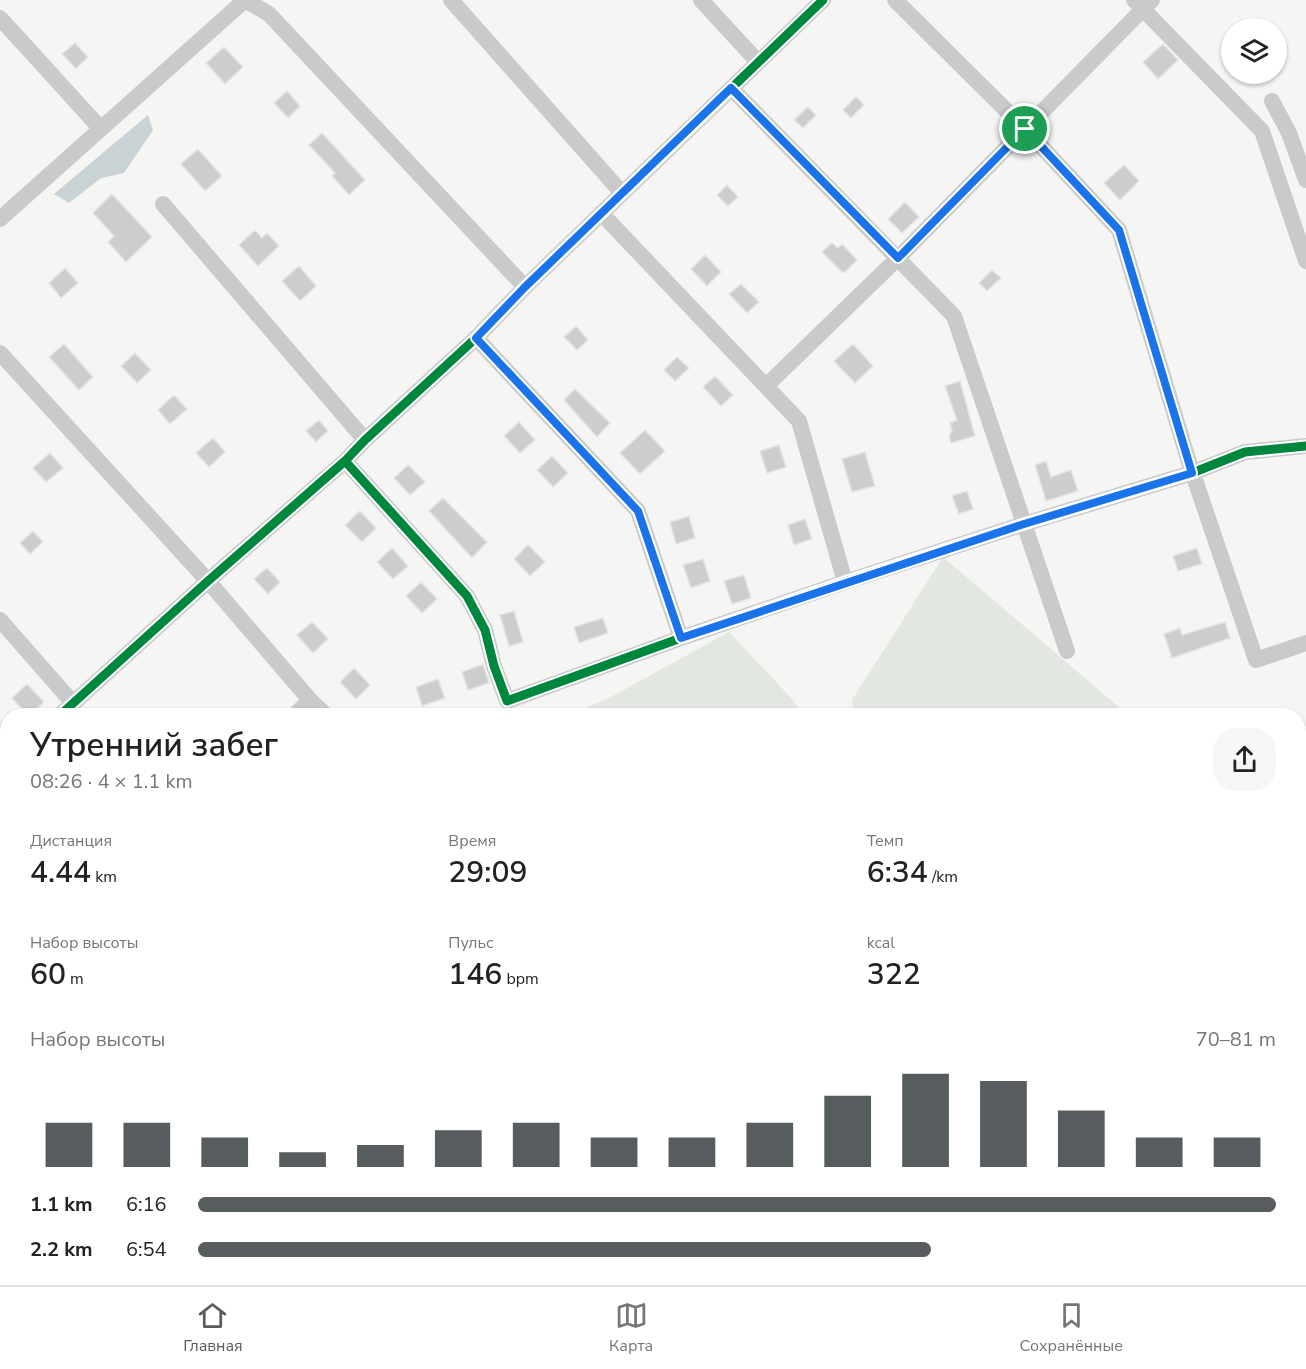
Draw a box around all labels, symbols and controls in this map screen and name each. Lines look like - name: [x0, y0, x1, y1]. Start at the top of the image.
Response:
- map controls: [1221, 18, 1287, 84]
- button: layers: [1221, 18, 1287, 84]
- pin: [999, 103, 1050, 154]
- icon: arrive: [1008, 112, 1041, 145]
- text: Утренний забег: [30, 723, 278, 768]
- button: share: [1213, 728, 1276, 791]
- text: 08:26 · 4 × 1.1 km: [30, 768, 193, 795]
- text: Дистанция: [30, 830, 112, 852]
- text: Время: [448, 830, 496, 852]
- text: Темп: [867, 830, 904, 852]
- text: 4.44: [30, 852, 91, 893]
- text: 29:09: [448, 852, 527, 893]
- text: 6:34: [867, 852, 928, 893]
- text: km: [91, 866, 117, 888]
- text: /km: [928, 866, 958, 888]
- text: Набор высоты: [30, 932, 138, 954]
- text: Пульс: [448, 932, 494, 954]
- text: kcal: [867, 932, 895, 954]
- text: 60: [30, 954, 66, 995]
- text: 146: [448, 954, 502, 995]
- text: 322: [867, 954, 921, 995]
- text: m: [66, 968, 84, 990]
- text: bpm: [502, 968, 539, 990]
- text: Набор высоты: [30, 1026, 165, 1053]
- text: 70–81 m: [1196, 1026, 1276, 1053]
- text: 1.1 km: [30, 1191, 93, 1218]
- text: 6:16: [126, 1191, 167, 1218]
- text: 2.2 km: [30, 1236, 93, 1263]
- text: 6:54: [126, 1236, 167, 1263]
- tab: Главная: [183, 1299, 243, 1357]
- tab: Карта: [609, 1299, 653, 1357]
- tab: Сохранённые: [1019, 1299, 1123, 1357]

